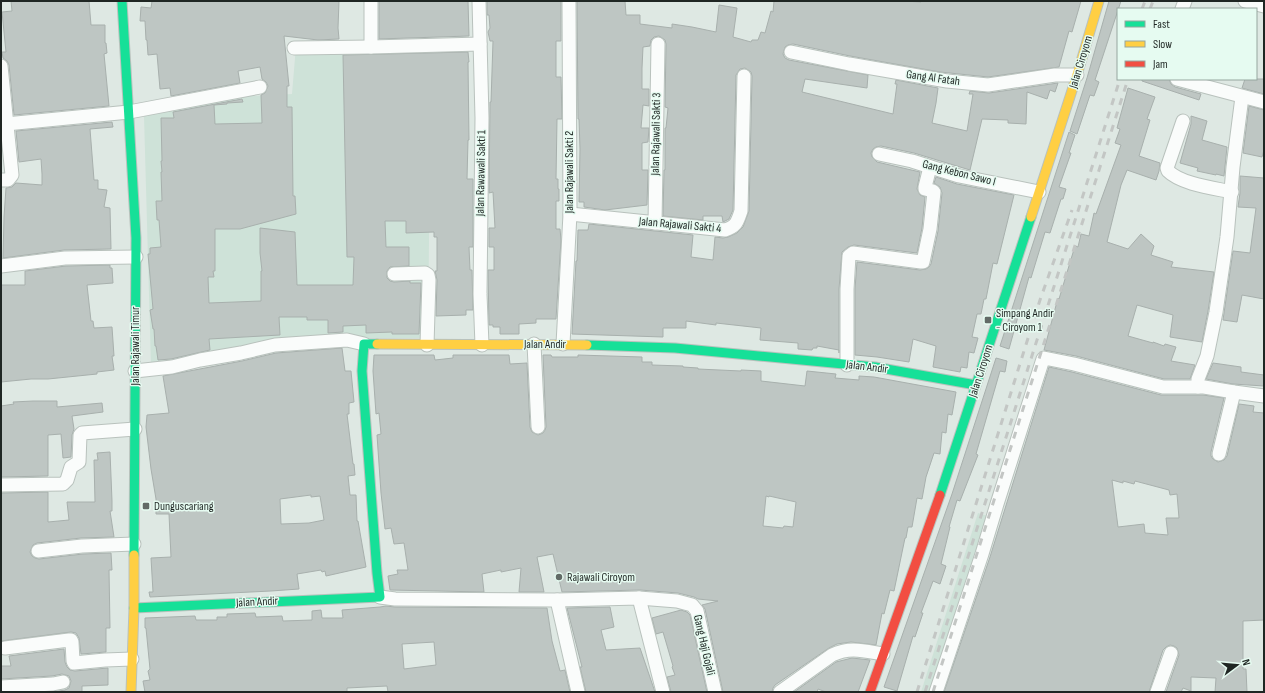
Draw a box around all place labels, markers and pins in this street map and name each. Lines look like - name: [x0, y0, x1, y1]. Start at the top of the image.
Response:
- place label: Simpang Andir - Ciroyom 1: [996, 306, 1054, 335]
- marker: Simpang Andir - Ciroyom 1: [983, 315, 993, 325]
- place label: Dunguscariang: [154, 499, 214, 514]
- marker: Dunguscariang: [141, 501, 151, 511]
- place label: Rajawali Ciroyom: [567, 570, 635, 585]
- marker: Rajawali Ciroyom: [554, 572, 564, 582]

